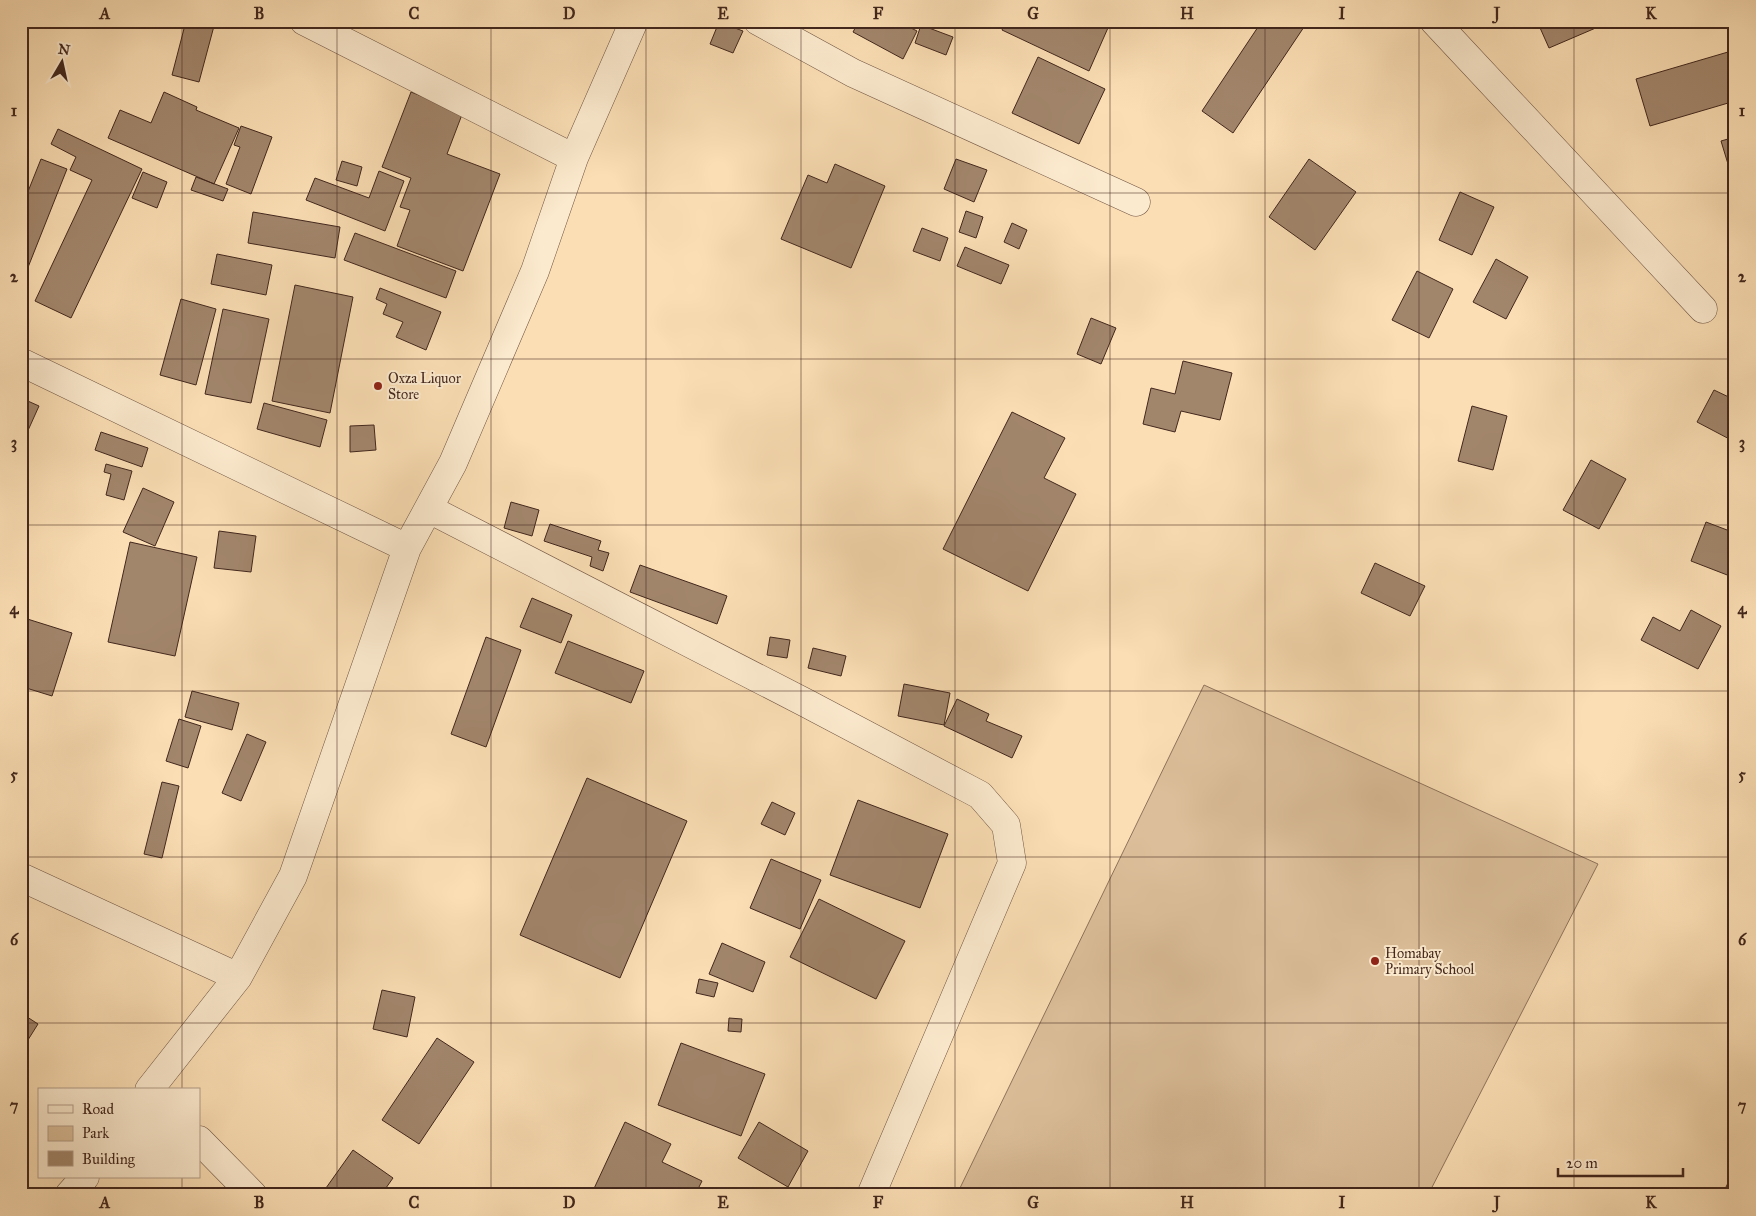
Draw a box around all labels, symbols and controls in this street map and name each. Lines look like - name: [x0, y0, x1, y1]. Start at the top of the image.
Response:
- text: A: [99, 4, 111, 23]
- text: B: [254, 4, 264, 23]
- text: C: [409, 4, 420, 23]
- text: D: [563, 4, 576, 23]
- text: E: [717, 4, 729, 23]
- text: F: [873, 4, 884, 23]
- text: G: [1027, 4, 1039, 23]
- text: H: [1180, 4, 1194, 23]
- text: I: [1339, 4, 1346, 23]
- text: J: [1492, 4, 1501, 24]
- text: K: [1645, 4, 1657, 23]
- north arrow: [38, 38, 88, 88]
- text: N: [57, 40, 71, 59]
- text: 1: [11, 101, 18, 120]
- text: 1: [1739, 101, 1746, 120]
- text: 2: [10, 267, 19, 286]
- text: 2: [1738, 267, 1747, 286]
- place label: Oxza Liquor Store: [388, 370, 462, 403]
- marker: Oxza Liquor Store: [372, 380, 384, 392]
- text: 3: [11, 433, 17, 453]
- text: 3: [1739, 433, 1745, 453]
- text: 4: [10, 599, 20, 619]
- text: 4: [1738, 599, 1748, 619]
- text: 5: [10, 765, 18, 784]
- text: 5: [1738, 765, 1746, 784]
- text: 6: [10, 930, 19, 949]
- text: 6: [1738, 930, 1747, 949]
- place label: Homabay Primary School: [1385, 945, 1474, 978]
- marker: Homabay Primary School: [1369, 955, 1381, 967]
- legend: [38, 1088, 200, 1178]
- text: 7: [10, 1096, 19, 1115]
- text: 7: [1738, 1096, 1747, 1115]
- text: Road: [82, 1100, 114, 1118]
- text: Park: [82, 1124, 109, 1142]
- scale bar: [1558, 1146, 1684, 1178]
- text: Building: [82, 1150, 136, 1168]
- text: 20 m: [1566, 1154, 1598, 1172]
- text: A: [99, 1193, 111, 1212]
- text: B: [254, 1193, 264, 1212]
- text: C: [409, 1193, 420, 1212]
- text: D: [563, 1193, 576, 1212]
- text: E: [717, 1193, 729, 1212]
- text: F: [873, 1193, 884, 1212]
- text: G: [1027, 1193, 1039, 1212]
- text: H: [1180, 1193, 1194, 1212]
- text: I: [1339, 1193, 1346, 1212]
- text: J: [1492, 1193, 1501, 1213]
- text: K: [1645, 1193, 1657, 1212]

